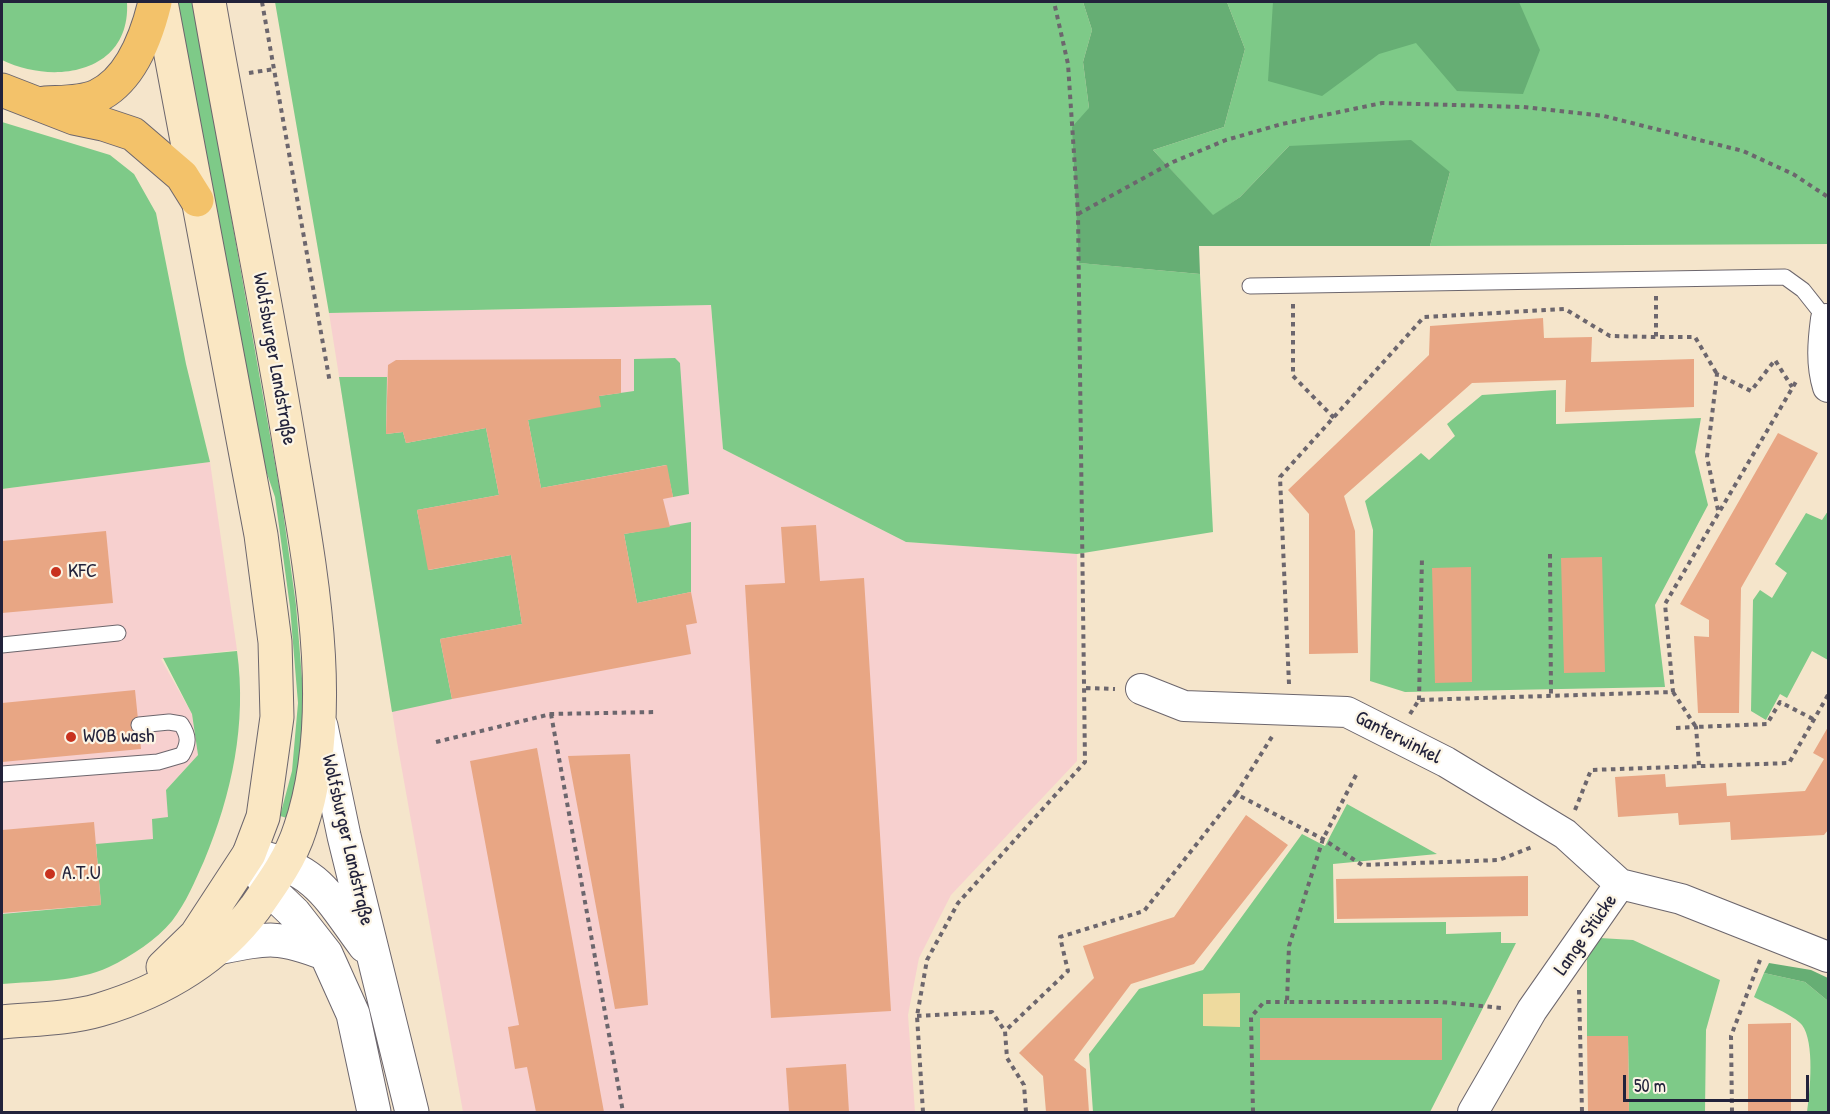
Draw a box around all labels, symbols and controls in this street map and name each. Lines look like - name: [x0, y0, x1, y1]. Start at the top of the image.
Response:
- street label: Wolfsburger Landstraße: [247, 271, 301, 447]
- place label: KFC: [68, 560, 97, 584]
- marker: KFC: [49, 565, 63, 579]
- street label: Ganterwinkel: [1351, 706, 1445, 770]
- place label: WOB wash: [83, 725, 154, 749]
- marker: WOB wash: [64, 730, 78, 744]
- street label: Wolfsburger Landstraße: [316, 752, 378, 928]
- place label: A.T.U: [62, 862, 101, 886]
- marker: A.T.U: [43, 867, 57, 881]
- street label: Lange Stücke: [1549, 890, 1623, 980]
- scale bar: [1626, 1063, 1812, 1101]
- text: 50 m: [1634, 1073, 1666, 1098]

